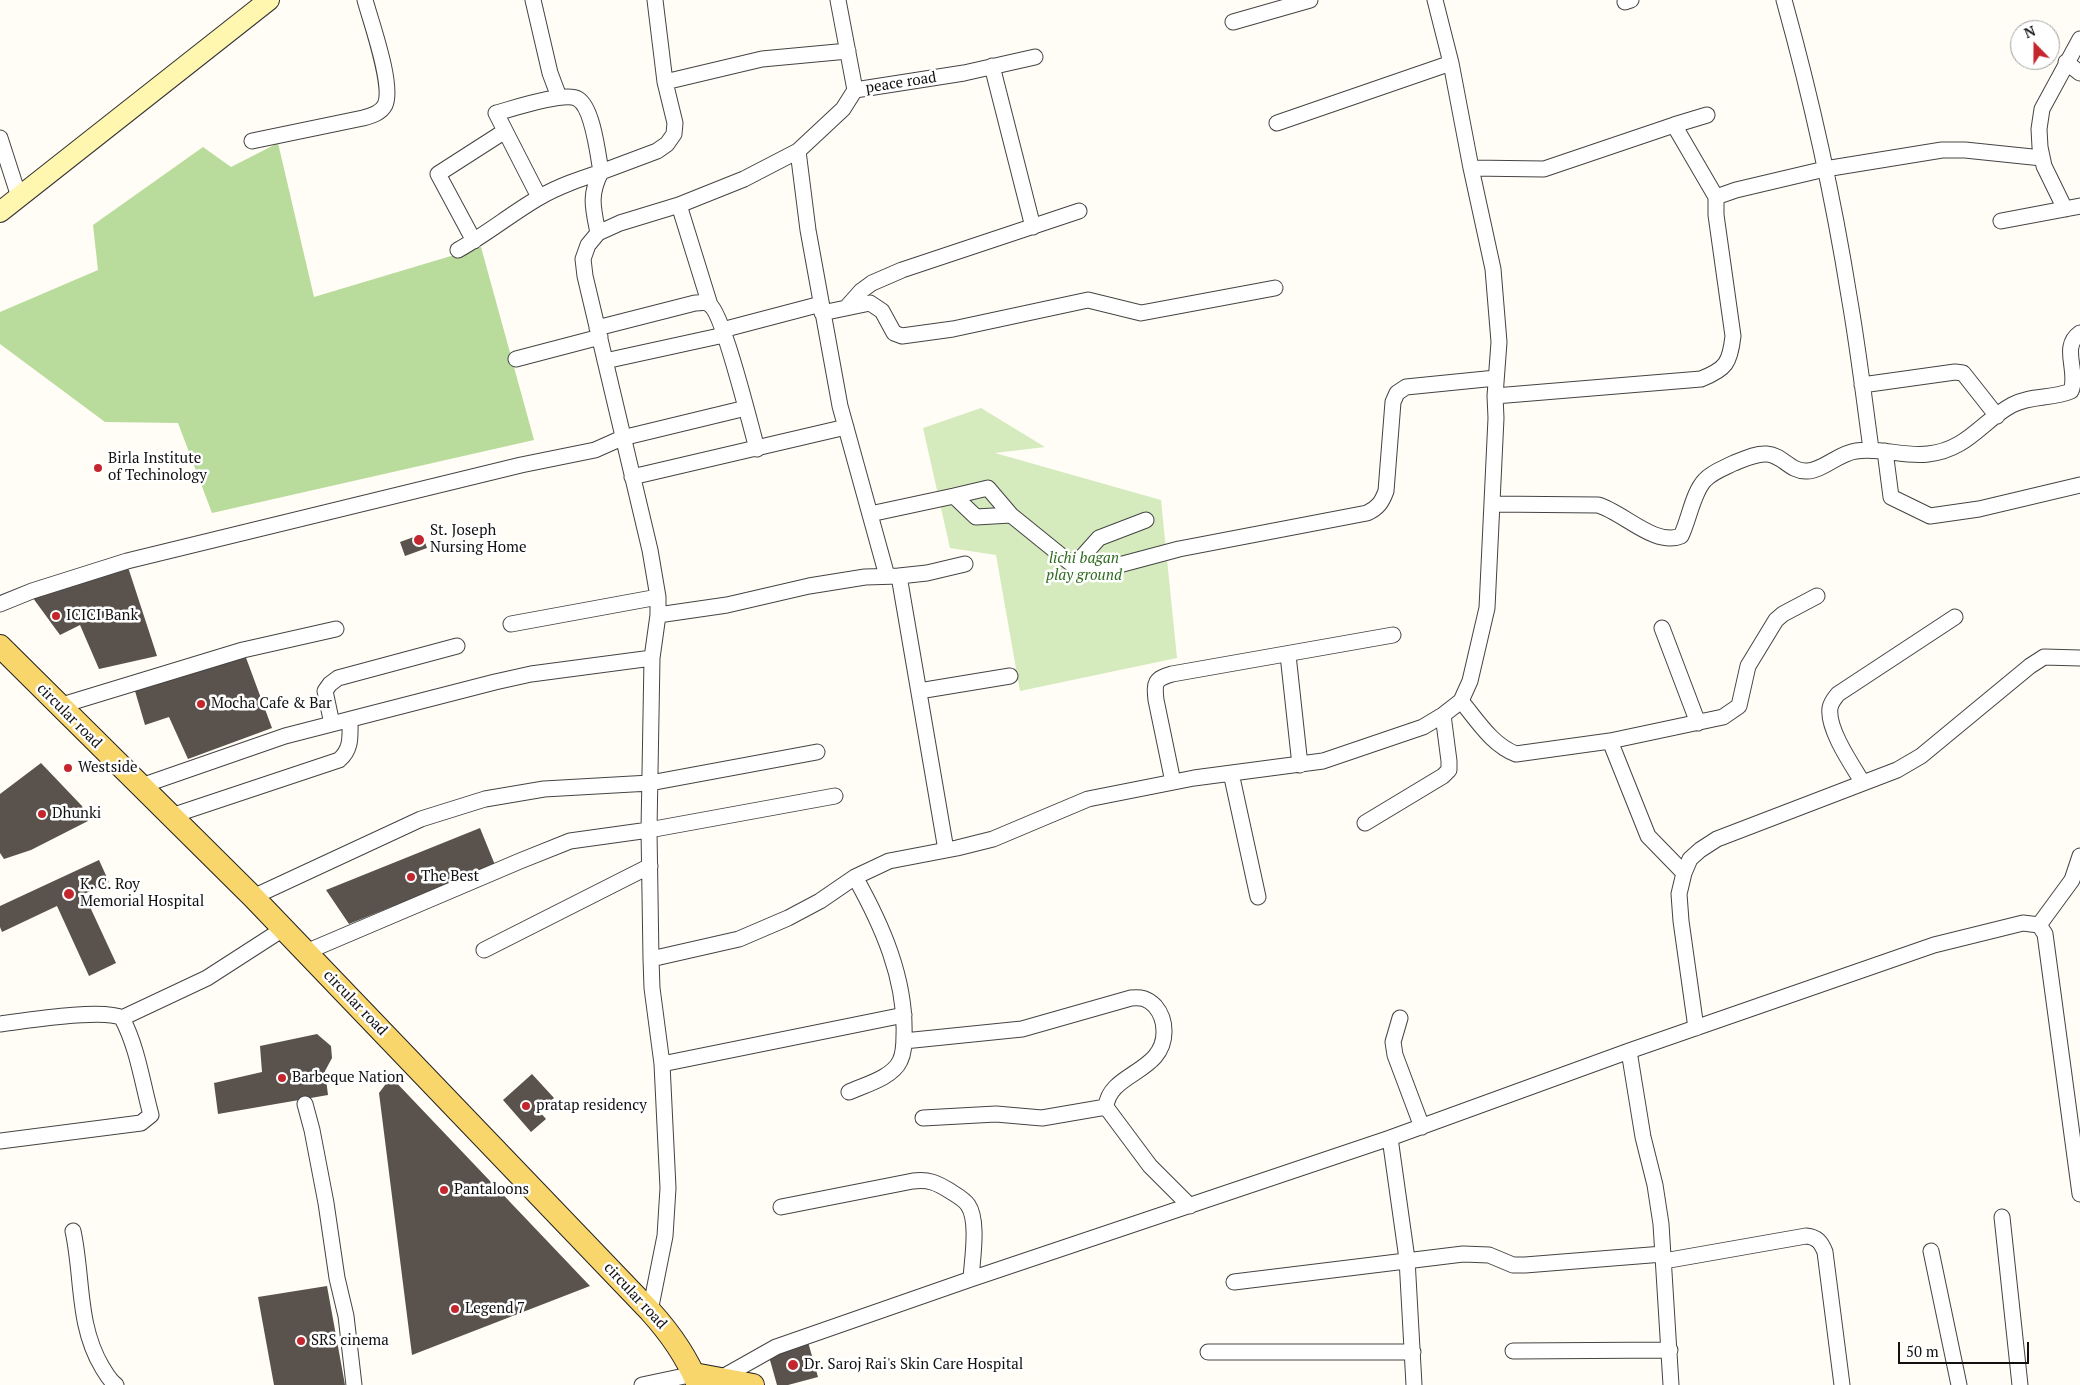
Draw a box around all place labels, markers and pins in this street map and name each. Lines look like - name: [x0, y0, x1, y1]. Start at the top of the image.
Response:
- place label: Birla Institute of Techinology: [108, 450, 207, 485]
- marker: Birla Institute of Techinology: [92, 462, 104, 474]
- place label: St. Joseph Nursing Home: [430, 522, 527, 557]
- marker: St. Joseph Nursing Home: [412, 533, 426, 547]
- place label: ICICI Bank: [66, 607, 138, 625]
- marker: ICICI Bank: [50, 610, 62, 622]
- place label: Mocha Cafe & Bar: [211, 695, 332, 713]
- marker: Mocha Cafe & Bar: [195, 698, 207, 710]
- place label: Westside: [78, 759, 138, 777]
- marker: Westside: [62, 762, 74, 774]
- place label: Dhunki: [52, 805, 101, 823]
- marker: Dhunki: [36, 808, 48, 820]
- place label: The Best: [421, 868, 479, 886]
- marker: The Best: [405, 871, 417, 883]
- place label: K. C. Roy Memorial Hospital: [80, 876, 204, 911]
- marker: K. C. Roy Memorial Hospital: [62, 887, 76, 901]
- place label: Barbeque Nation: [292, 1069, 404, 1087]
- marker: Barbeque Nation: [276, 1072, 288, 1084]
- place label: pratap residency: [536, 1097, 647, 1115]
- marker: pratap residency: [520, 1100, 532, 1112]
- place label: Pantaloons: [454, 1181, 529, 1199]
- marker: Pantaloons: [438, 1184, 450, 1196]
- place label: Legend 7: [465, 1300, 525, 1318]
- marker: Legend 7: [449, 1303, 461, 1315]
- place label: SRS cinema: [311, 1332, 389, 1350]
- marker: SRS cinema: [295, 1335, 307, 1347]
- place label: Dr. Saroj Rai's Skin Care Hospital: [804, 1356, 1023, 1374]
- marker: Dr. Saroj Rai's Skin Care Hospital: [786, 1358, 800, 1372]

